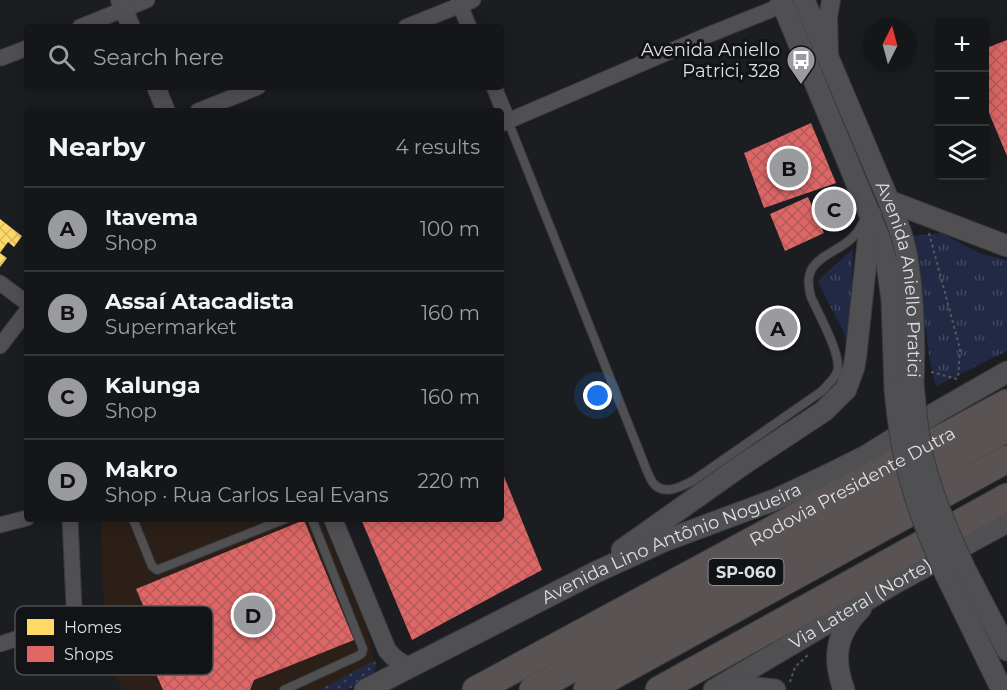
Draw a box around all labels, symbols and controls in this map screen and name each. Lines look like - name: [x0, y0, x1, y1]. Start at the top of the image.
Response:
- north arrow: [863, 18, 917, 72]
- map controls: [935, 18, 989, 180]
- button: +: [935, 18, 989, 72]
- search box: [24, 24, 504, 90]
- place label: Avenida Aniello Patrici, 328: [641, 39, 780, 82]
- icon: search: [45, 41, 78, 74]
- text: Search here: [93, 44, 224, 71]
- bus stop icon: Avenida Aniello Patrici, 328: [785, 44, 817, 86]
- button: −: [935, 72, 989, 126]
- button: layers: [935, 126, 989, 180]
- text: Nearby: [48, 131, 145, 163]
- text: 4 results: [395, 135, 480, 159]
- pin: B: [770, 146, 808, 190]
- street label: Avenida Aniello Pratici: [871, 178, 925, 378]
- pin: C: [814, 186, 854, 232]
- text: Itavema: [105, 204, 198, 231]
- text: A: [60, 217, 75, 241]
- text: 100 m: [420, 217, 480, 241]
- text: Shop: [105, 231, 157, 255]
- text: Assaí Atacadista: [105, 288, 294, 315]
- text: B: [60, 301, 75, 325]
- text: 160 m: [421, 301, 480, 325]
- pin: A: [758, 306, 798, 350]
- text: Supermarket: [105, 315, 237, 339]
- text: Kalunga: [105, 372, 201, 399]
- your location: [583, 381, 612, 410]
- text: C: [60, 385, 75, 409]
- text: 160 m: [421, 385, 480, 409]
- text: Shop: [105, 399, 157, 423]
- street label: Rodovia Presidente Dutra: [746, 422, 959, 551]
- text: Makro: [105, 456, 178, 483]
- text: D: [59, 469, 76, 493]
- text: 220 m: [418, 469, 480, 493]
- street label: Avenida Lino Antônio Nogueira: [538, 478, 805, 609]
- text: Shop · Rua Carlos Leal Evans: [105, 483, 389, 507]
- street label: Via Lateral (Norte): [785, 554, 936, 654]
- road number: SP-060: [708, 559, 783, 585]
- pin: D: [234, 592, 272, 638]
- legend: [15, 606, 213, 675]
- text: Homes: [64, 618, 122, 637]
- text: Shops: [64, 645, 114, 664]

